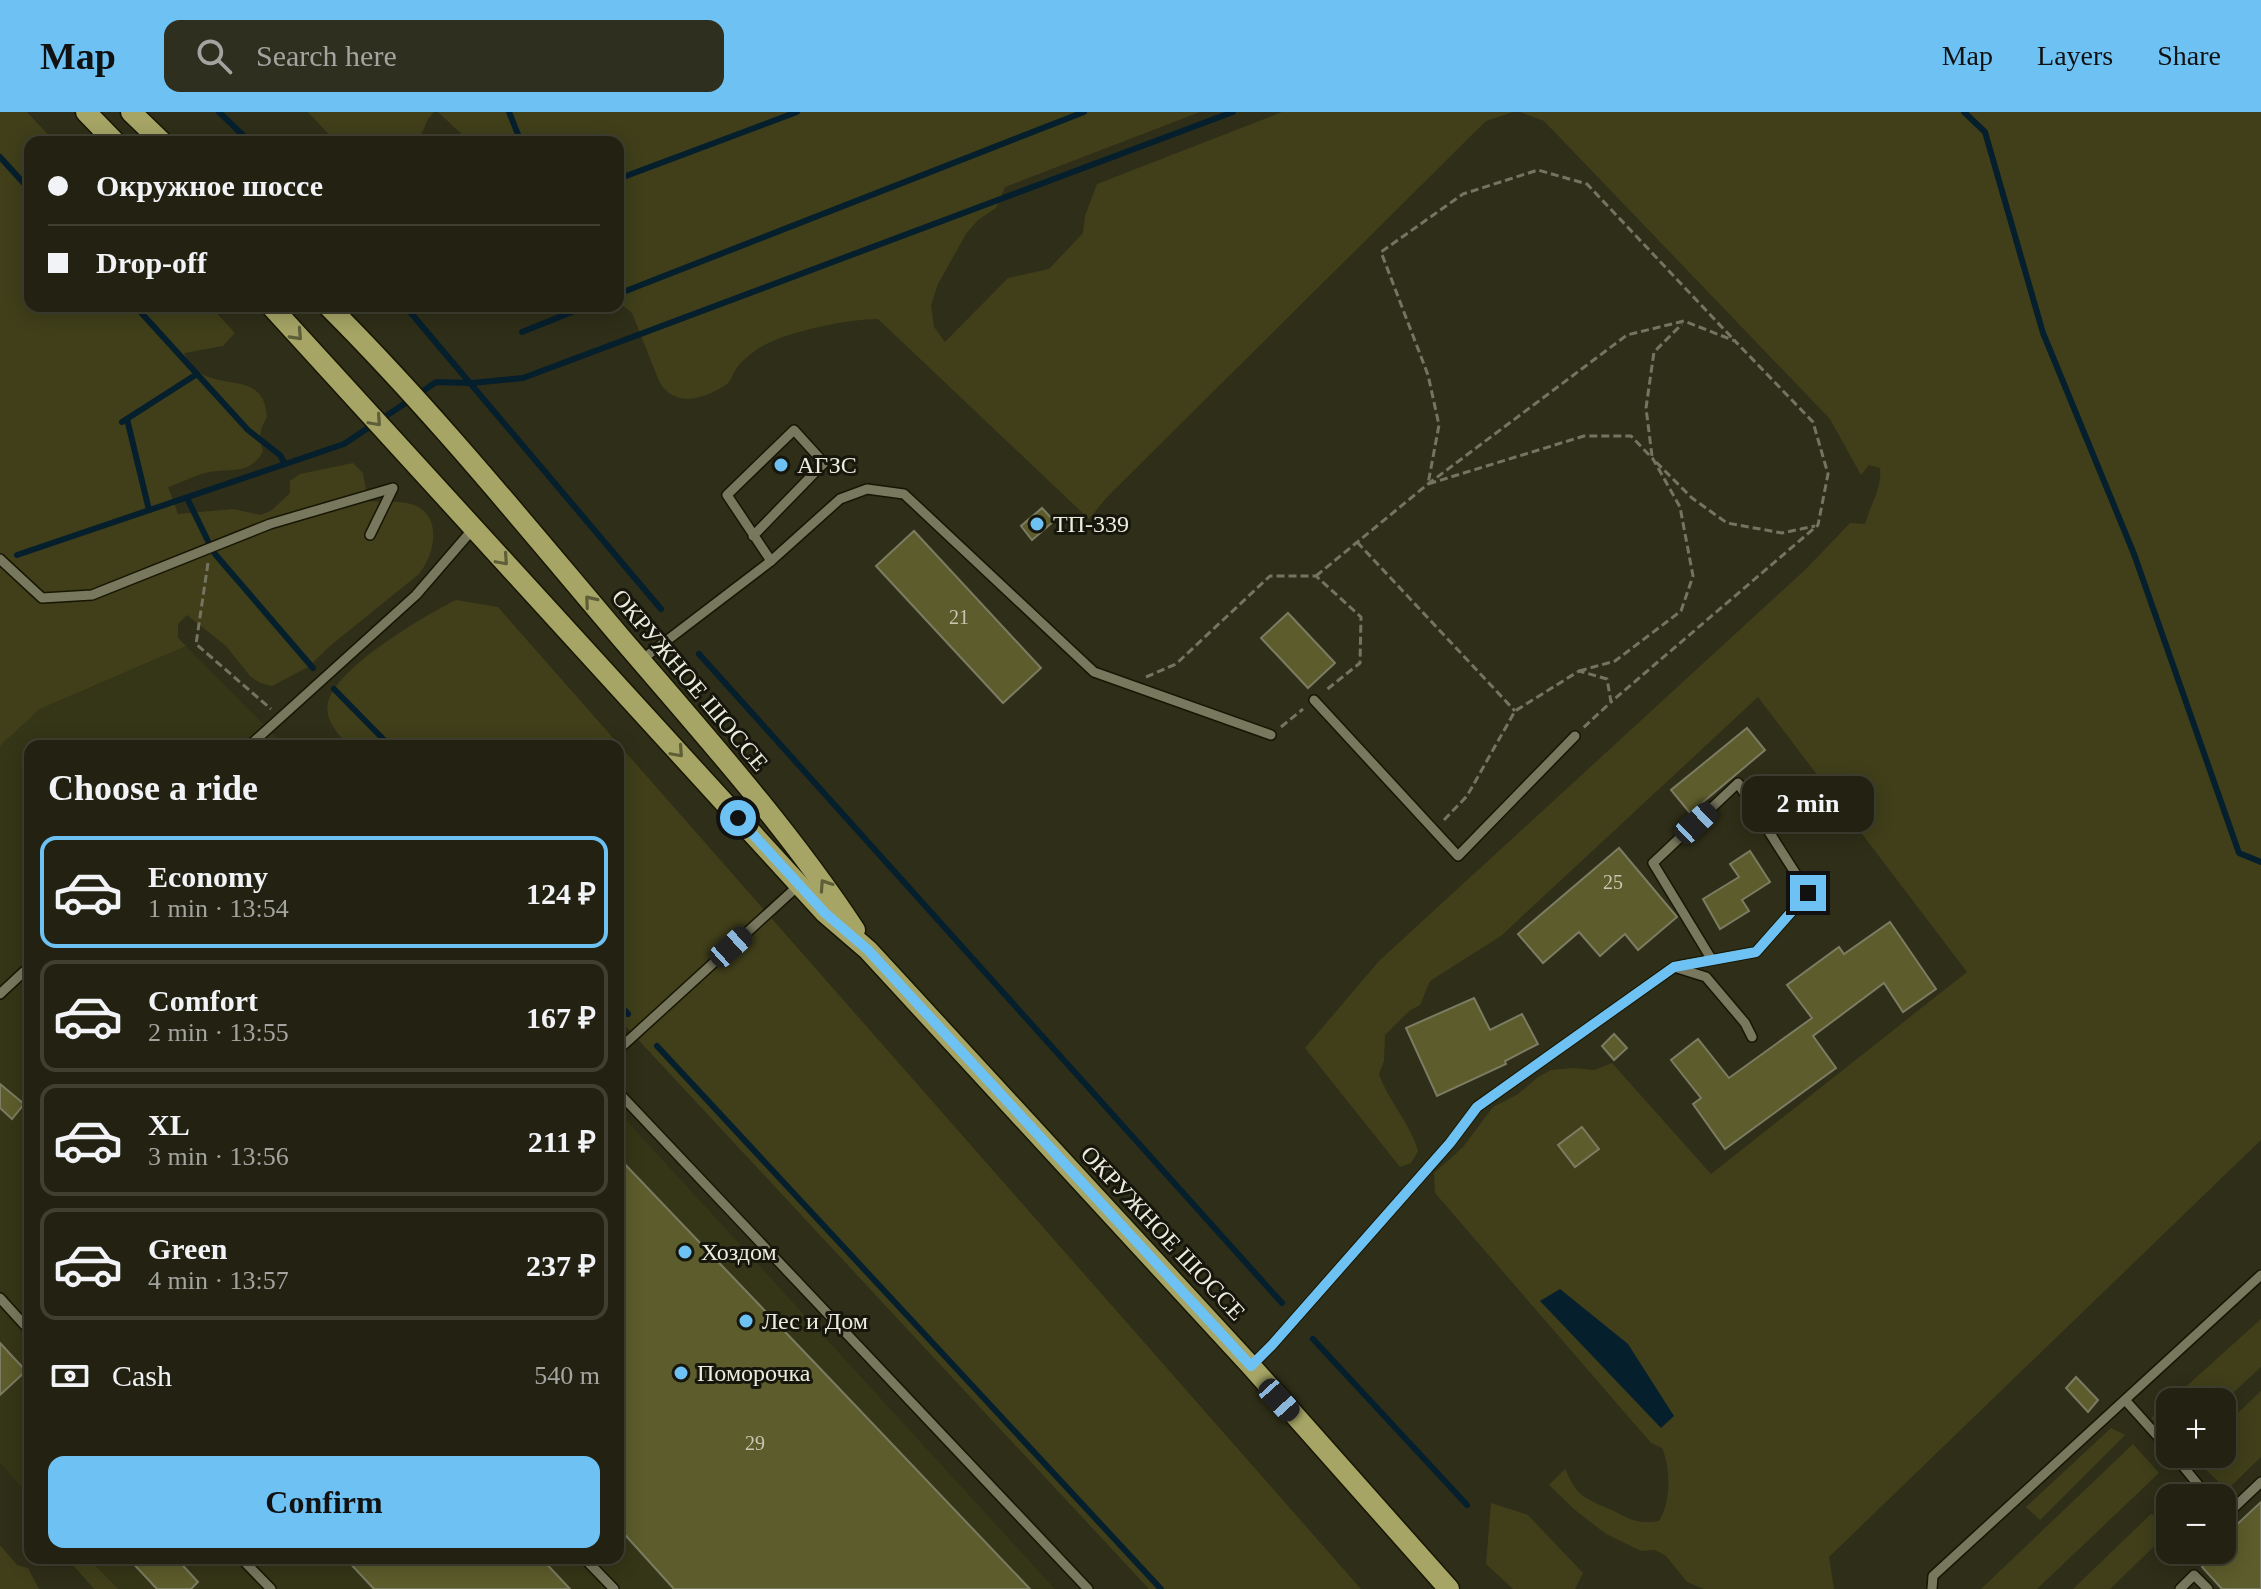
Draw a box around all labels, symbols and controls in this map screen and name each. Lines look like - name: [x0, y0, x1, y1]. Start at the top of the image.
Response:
- search box: [164, 20, 724, 92]
- icon: search: [192, 34, 236, 78]
- text: Map: [40, 35, 116, 77]
- text: Search here: [256, 39, 397, 72]
- text: Map: [1942, 40, 1993, 71]
- text: Layers: [2037, 40, 2113, 71]
- text: Share: [2157, 40, 2221, 71]
- text: Окружное шоссе: [96, 169, 323, 202]
- text: Drop-off: [96, 246, 207, 279]
- one-way arrow: [288, 325, 302, 340]
- one-way arrow: [367, 411, 381, 426]
- place label: АГЗС: [797, 452, 857, 478]
- marker: АГЗС: [772, 456, 790, 474]
- place label: ТП-339: [1053, 511, 1129, 537]
- marker: ТП-339: [1028, 515, 1046, 533]
- one-way arrow: [494, 551, 508, 565]
- street label: ОКРУЖНОЕ ШОССЕ: [607, 584, 773, 776]
- one-way arrow: [585, 596, 600, 611]
- house number: 21: [949, 606, 969, 628]
- one-way arrow: [669, 743, 684, 757]
- text: Choose a ride: [48, 768, 258, 808]
- callout: 2 min: [1742, 777, 1874, 833]
- text: 2 min: [1777, 789, 1839, 818]
- car: [1670, 798, 1722, 848]
- route start: [720, 800, 756, 836]
- icon: car: [52, 856, 124, 928]
- text: Economy: [148, 860, 268, 893]
- house number: 25: [1603, 871, 1623, 893]
- route end: [1790, 875, 1826, 911]
- text: 124 ₽: [526, 877, 596, 910]
- one-way arrow: [820, 879, 835, 894]
- text: 1 min · 13:54: [148, 894, 289, 923]
- car: [705, 922, 757, 972]
- icon: car: [52, 980, 124, 1052]
- text: Comfort: [148, 984, 258, 1017]
- text: 167 ₽: [526, 1001, 596, 1034]
- text: 2 min · 13:55: [148, 1018, 289, 1047]
- icon: car: [52, 1104, 124, 1176]
- text: XL: [148, 1108, 190, 1141]
- text: 211 ₽: [528, 1125, 596, 1158]
- street label: ОКРУЖНОЕ ШОССЕ: [1076, 1141, 1250, 1325]
- text: 3 min · 13:56: [148, 1142, 289, 1171]
- icon: car: [52, 1228, 124, 1300]
- text: Green: [148, 1232, 227, 1265]
- place label: Хоздом: [701, 1239, 777, 1265]
- marker: Хоздом: [676, 1243, 694, 1261]
- text: 237 ₽: [526, 1249, 596, 1282]
- text: 4 min · 13:57: [148, 1266, 289, 1295]
- place label: Лес и Дом: [762, 1308, 868, 1334]
- marker: Лес и Дом: [737, 1312, 755, 1330]
- icon: cash: [48, 1354, 92, 1398]
- text: Cash: [112, 1359, 172, 1392]
- place label: Поморочка: [697, 1360, 811, 1386]
- text: 540 m: [534, 1361, 600, 1390]
- marker: Поморочка: [672, 1364, 690, 1382]
- car: [1254, 1374, 1304, 1426]
- map controls: [2156, 1388, 2236, 1564]
- button: +: [2156, 1388, 2236, 1468]
- house number: 29: [745, 1432, 765, 1454]
- button: Confirm: [48, 1456, 600, 1548]
- button: −: [2156, 1484, 2236, 1564]

